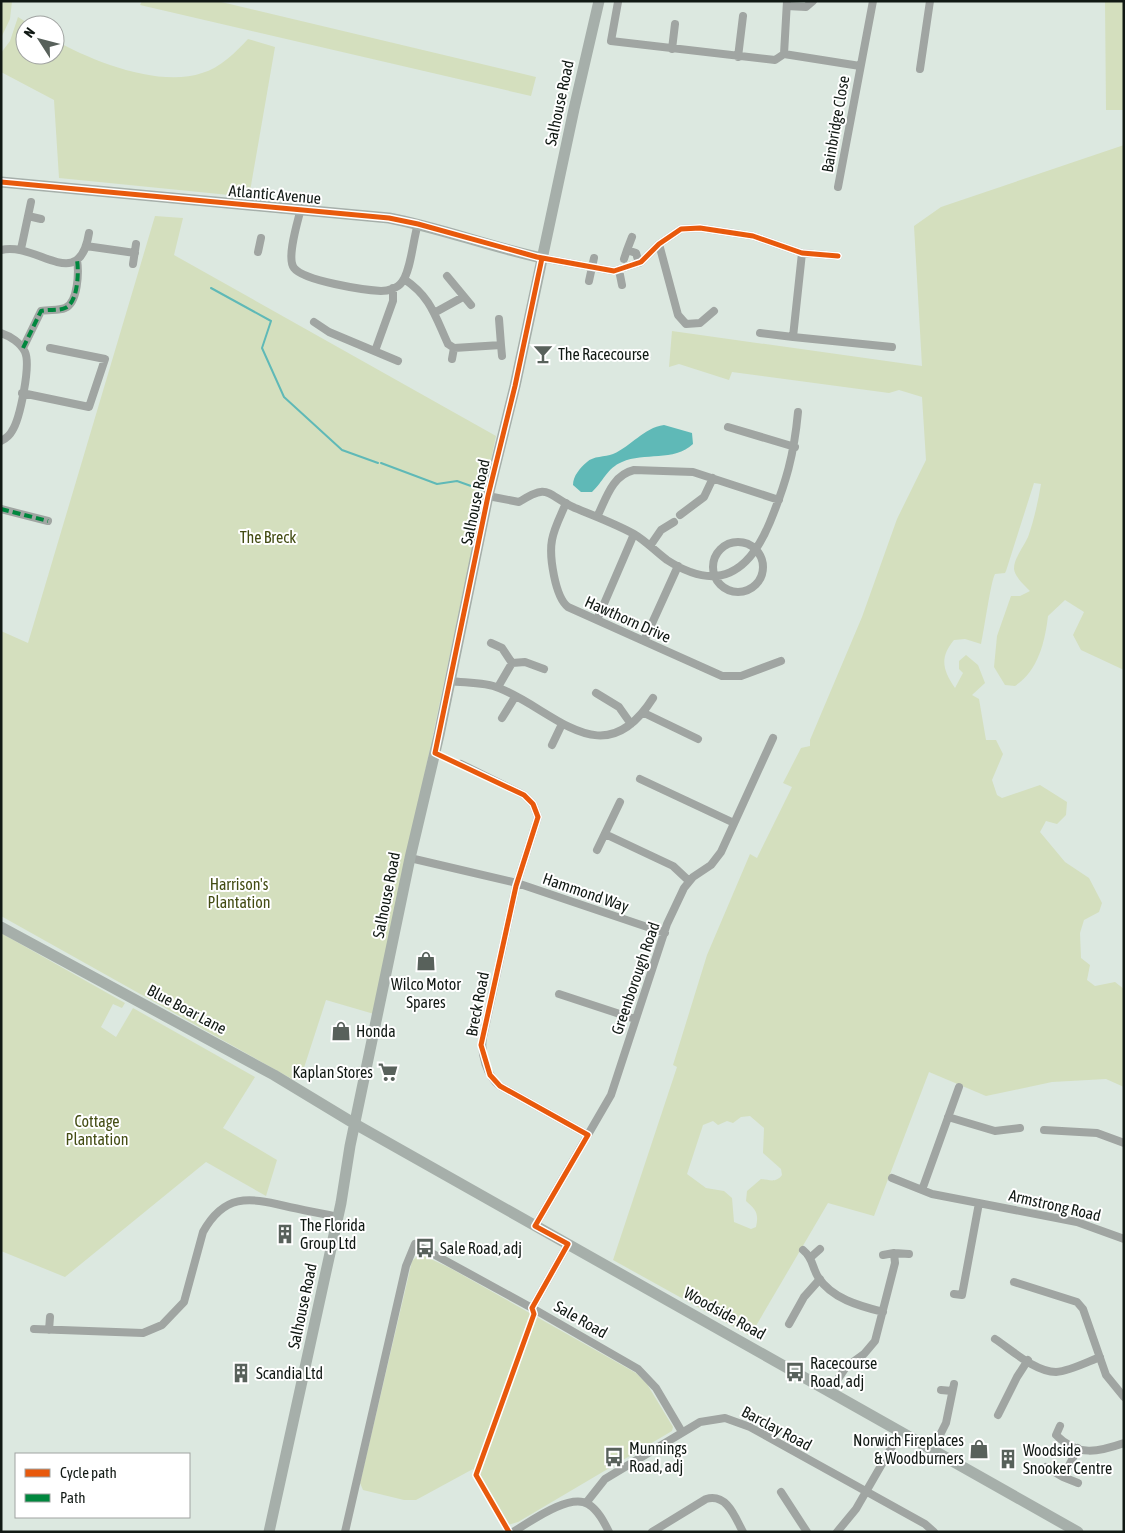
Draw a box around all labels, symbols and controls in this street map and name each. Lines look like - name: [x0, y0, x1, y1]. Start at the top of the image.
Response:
- north arrow: [15, 15, 65, 65]
- text: N: [21, 24, 38, 40]
- street label: Salhouse Road: [541, 59, 577, 147]
- street label: Bainbridge Close: [818, 74, 853, 174]
- street label: Atlantic Avenue: [228, 181, 322, 207]
- bar icon: The Racecourse: [532, 343, 554, 365]
- place label: The Racecourse: [558, 345, 649, 363]
- street label: Salhouse Road: [457, 458, 493, 546]
- park label: The Breck: [240, 528, 296, 546]
- street label: Hawthorn Drive: [582, 592, 674, 646]
- street label: Salhouse Road: [369, 851, 403, 939]
- street label: Hammond Way: [540, 869, 632, 916]
- park label: Harrison's Plantation: [208, 875, 270, 911]
- street label: Greenborough Road: [607, 919, 664, 1037]
- shop icon: Wilco Motor Spares: [415, 950, 437, 972]
- street label: Breck Road: [462, 970, 492, 1038]
- place label: Wilco Motor Spares: [391, 975, 461, 1012]
- street label: Blue Boar Lane: [144, 981, 230, 1037]
- shop icon: Honda: [330, 1020, 352, 1042]
- place label: Honda: [356, 1022, 396, 1040]
- supermarket icon: Kaplan Stores: [377, 1061, 399, 1083]
- place label: Kaplan Stores: [293, 1063, 373, 1082]
- park label: Cottage Plantation: [66, 1112, 128, 1148]
- street label: Armstrong Road: [1007, 1186, 1103, 1225]
- place label: The Florida Group Ltd: [300, 1216, 365, 1253]
- building icon: The Florida Group Ltd: [274, 1223, 296, 1245]
- bus stop icon: Sale Road, adj: [414, 1237, 436, 1259]
- place label: Sale Road, adj: [440, 1239, 522, 1258]
- street label: Salhouse Road: [284, 1262, 320, 1350]
- street label: Woodside Road: [681, 1283, 769, 1343]
- street label: Sale Road: [551, 1297, 611, 1341]
- place label: Racecourse Road, adj: [810, 1354, 877, 1391]
- bus stop icon: Racecourse Road, adj: [784, 1361, 806, 1383]
- building icon: Scandia Ltd: [230, 1362, 252, 1384]
- place label: Scandia Ltd: [256, 1364, 323, 1382]
- street label: Barclay Road: [738, 1402, 815, 1455]
- place label: Norwich Fireplaces & Woodburners: [853, 1431, 964, 1467]
- shop icon: Norwich Fireplaces & Woodburners: [968, 1438, 990, 1460]
- place label: Munnings Road, adj: [629, 1439, 687, 1476]
- place label: Woodside Snooker Centre: [1023, 1441, 1112, 1477]
- bus stop icon: Munnings Road, adj: [603, 1446, 625, 1468]
- building icon: Woodside Snooker Centre: [997, 1448, 1019, 1470]
- legend: [15, 1453, 190, 1518]
- text: Cycle path: [60, 1464, 117, 1481]
- text: Path: [60, 1489, 86, 1506]

